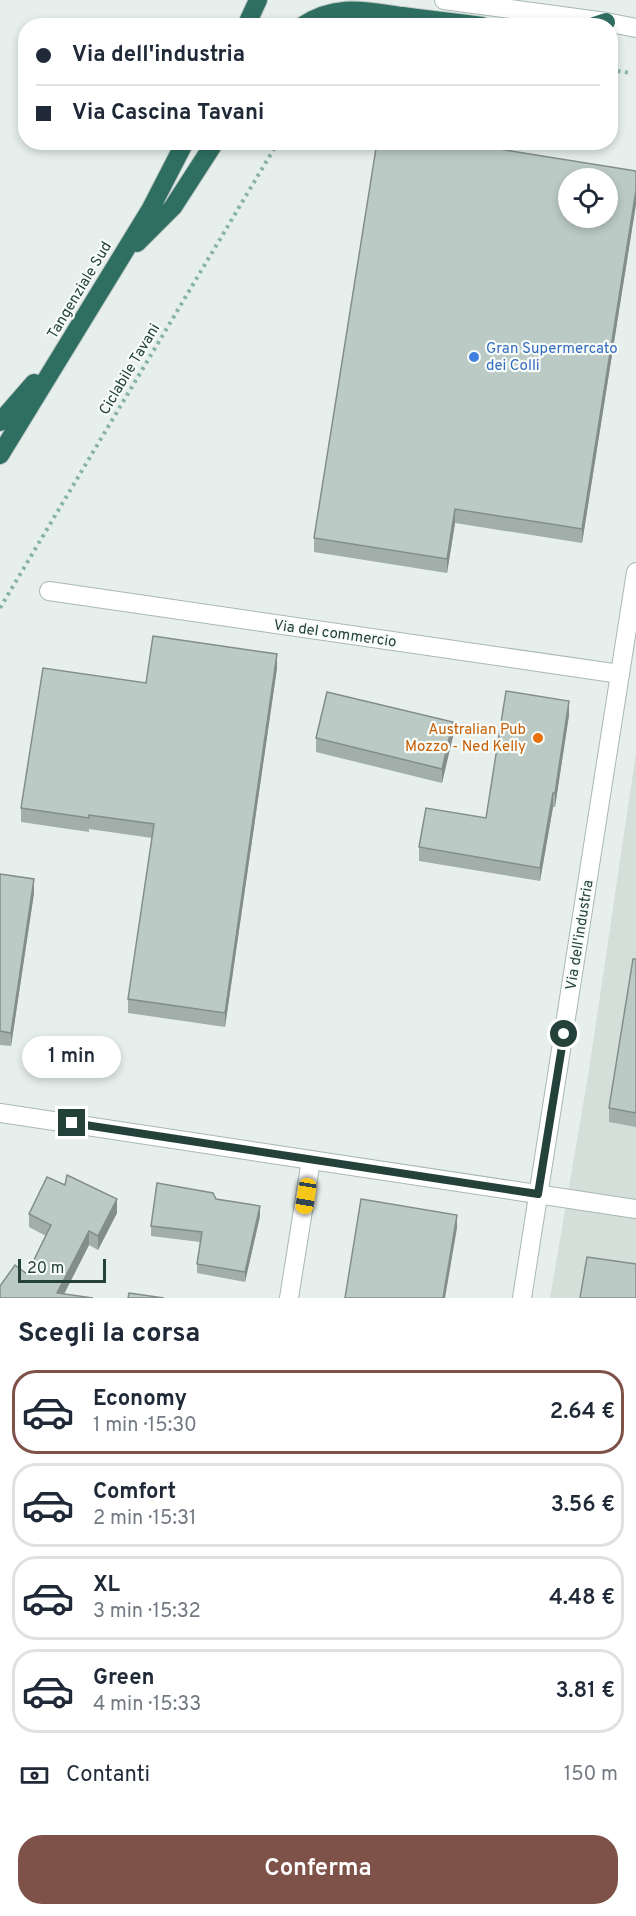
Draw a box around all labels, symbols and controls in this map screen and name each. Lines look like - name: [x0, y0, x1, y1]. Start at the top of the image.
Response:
- text: Via dell'industria: [72, 42, 245, 69]
- text: Via Cascina Tavani: [72, 100, 264, 127]
- map controls: [558, 168, 618, 228]
- button: locate: [558, 168, 618, 228]
- street label: Tangenziale Sud: [44, 239, 117, 343]
- street label: Ciclabile Tavani: [96, 321, 165, 419]
- place label: Gran Supermercato dei Colli: [486, 340, 618, 376]
- marker: Gran Supermercato dei Colli: [467, 350, 481, 364]
- street label: Via del commercio: [272, 616, 398, 653]
- place label: Australian Pub Mozzo - Ned Kelly: [405, 721, 526, 757]
- marker: Australian Pub Mozzo - Ned Kelly: [531, 731, 545, 745]
- street label: Via dell'industria: [562, 879, 599, 992]
- route start: [550, 1020, 577, 1047]
- callout: 1 min: [22, 1036, 122, 1078]
- text: 1 min: [48, 1044, 95, 1070]
- route end: [58, 1109, 85, 1136]
- car: [294, 1177, 318, 1215]
- scale bar: [18, 1256, 106, 1284]
- text: 20 m: [27, 1259, 64, 1279]
- text: Scegli la corsa: [18, 1317, 200, 1351]
- icon: car: [21, 1385, 75, 1439]
- text: Economy: [93, 1386, 187, 1413]
- text: 2.64 €: [550, 1399, 615, 1426]
- text: 1 min · 15:30: [93, 1413, 197, 1439]
- icon: car: [21, 1478, 75, 1532]
- text: Comfort: [93, 1479, 176, 1506]
- text: 3.56 €: [551, 1492, 615, 1519]
- text: 2 min · 15:31: [93, 1506, 196, 1532]
- icon: car: [21, 1571, 75, 1625]
- text: XL: [93, 1572, 120, 1599]
- text: 4.48 €: [549, 1585, 615, 1612]
- text: 3 min · 15:32: [93, 1599, 201, 1625]
- icon: car: [21, 1664, 75, 1718]
- text: Green: [93, 1665, 155, 1692]
- text: 3.81 €: [555, 1678, 615, 1705]
- text: 4 min · 15:33: [93, 1692, 201, 1718]
- icon: cash: [18, 1759, 51, 1792]
- text: Contanti: [66, 1762, 150, 1789]
- text: 150 m: [564, 1762, 618, 1788]
- button: Conferma: [18, 1835, 618, 1904]

